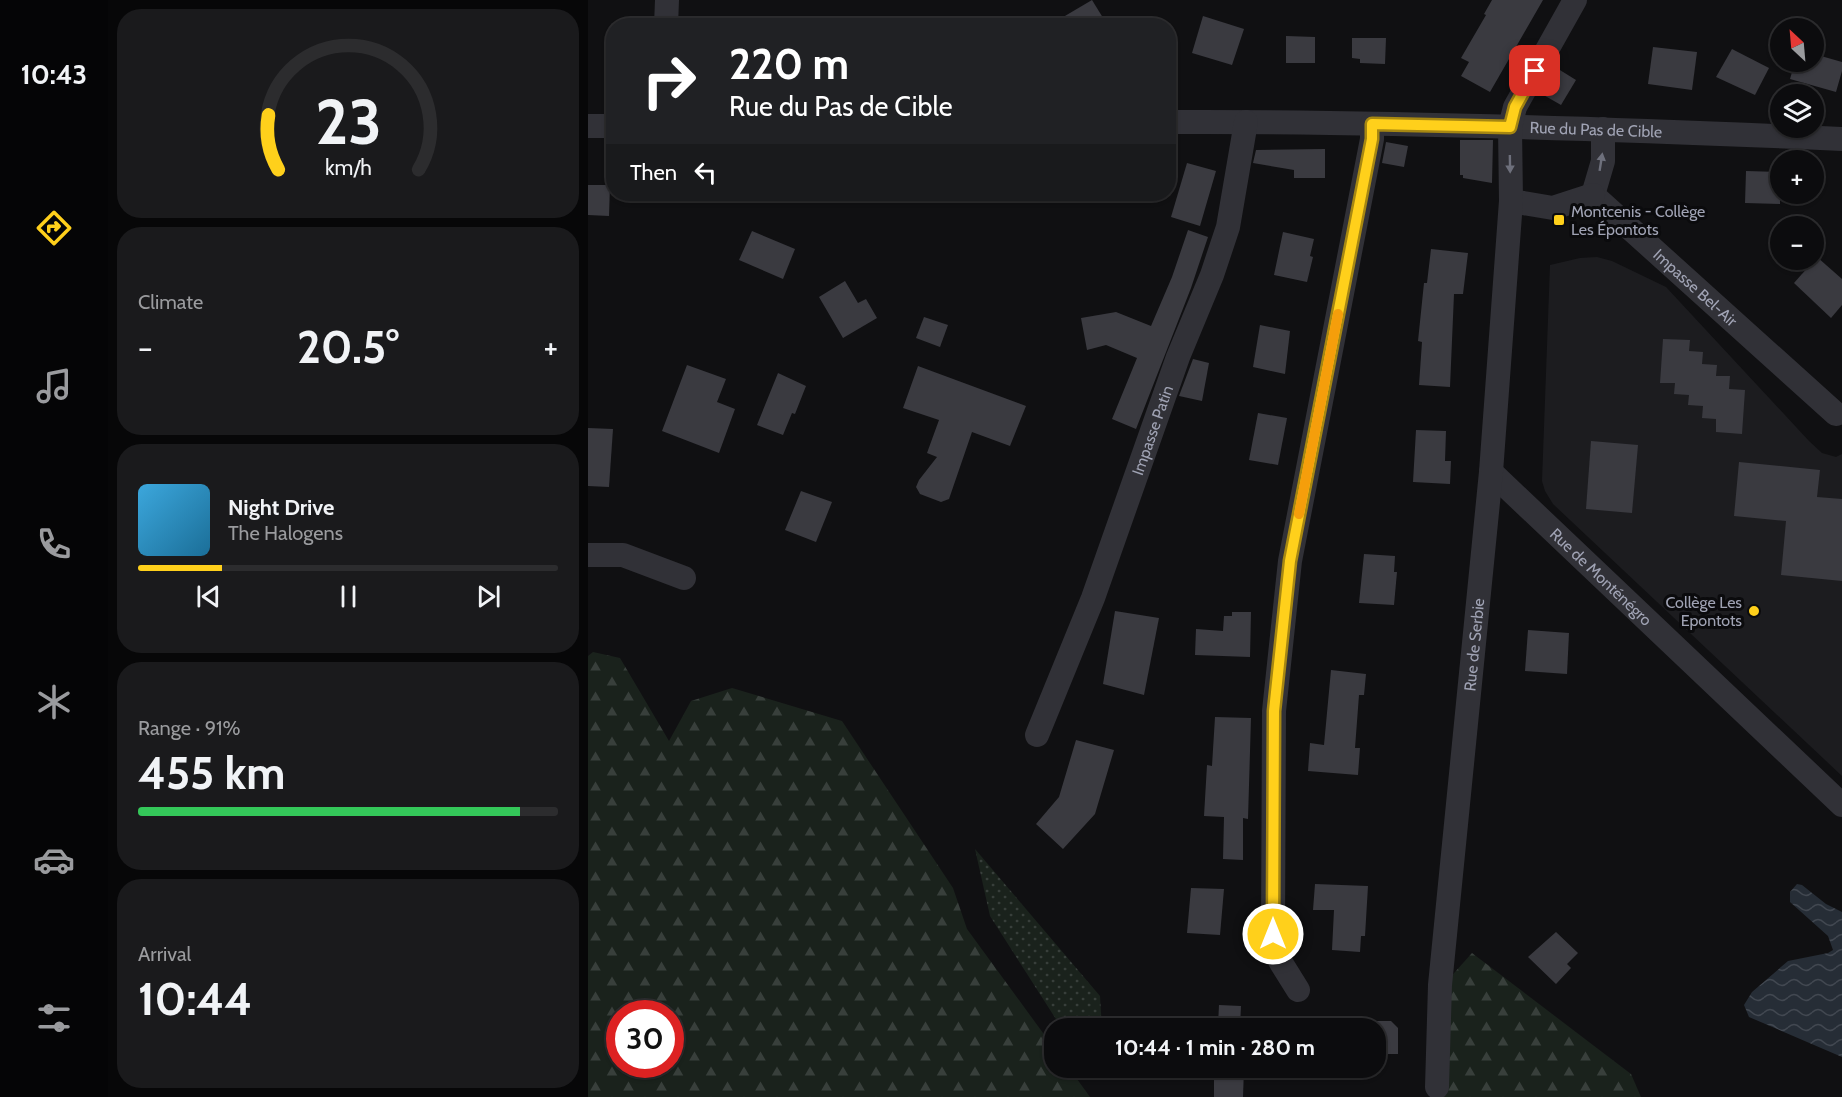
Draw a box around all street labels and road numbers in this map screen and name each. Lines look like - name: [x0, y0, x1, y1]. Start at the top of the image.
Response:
- street label: Rue du Pas de Cible: [1529, 118, 1663, 142]
- street label: Impasse Bel-Air: [1649, 245, 1742, 331]
- street label: Impasse Patin: [1128, 383, 1177, 478]
- street label: Rue de Monténégro: [1546, 524, 1656, 630]
- street label: Rue de Serbie: [1460, 597, 1488, 692]

